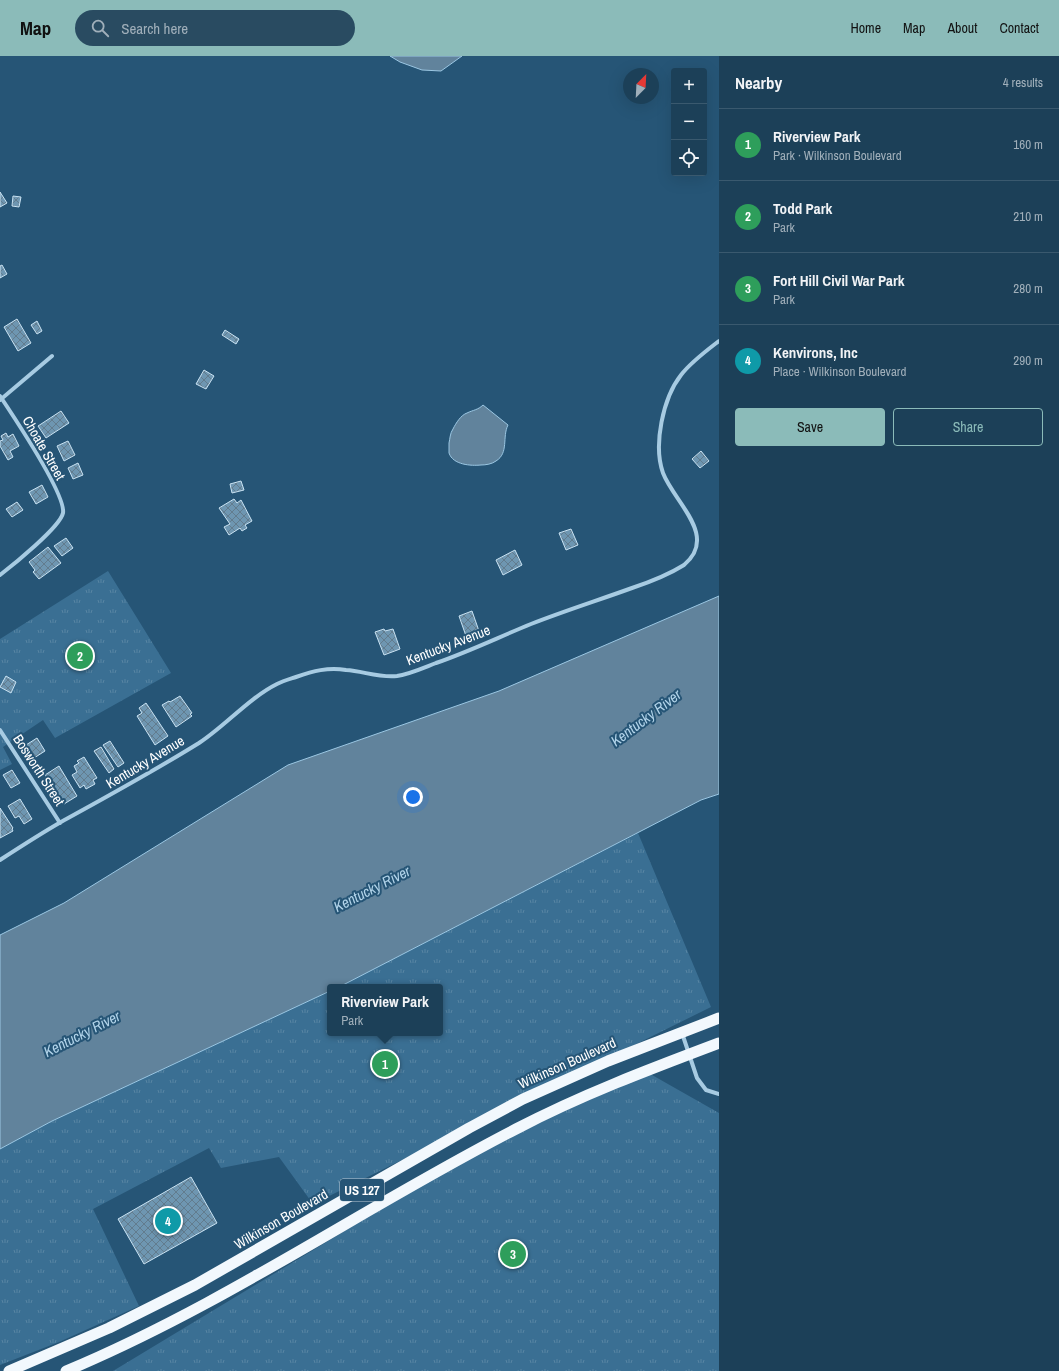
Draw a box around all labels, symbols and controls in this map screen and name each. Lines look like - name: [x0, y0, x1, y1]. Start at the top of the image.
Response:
- search box: [75, 10, 355, 46]
- text: Map: [20, 15, 51, 41]
- icon: search: [89, 17, 111, 39]
- text: Search here: [121, 18, 188, 39]
- text: Home: [850, 19, 881, 37]
- text: Map: [903, 19, 925, 37]
- text: About: [947, 19, 977, 37]
- text: Contact: [999, 19, 1039, 37]
- north arrow: [623, 68, 659, 104]
- map controls: [671, 68, 707, 176]
- button: +: [671, 68, 707, 104]
- text: Nearby: [735, 71, 782, 94]
- text: 4 results: [1003, 74, 1043, 91]
- button: −: [671, 104, 707, 140]
- text: Riverview Park: [773, 126, 861, 147]
- text: 1: [745, 136, 751, 153]
- text: 160 m: [1013, 136, 1043, 153]
- button: locate: [671, 140, 707, 176]
- text: Park · Wilkinson Boulevard: [773, 147, 902, 164]
- text: Todd Park: [773, 198, 832, 219]
- text: 2: [745, 208, 751, 225]
- text: 210 m: [1013, 208, 1043, 225]
- text: Park: [773, 219, 795, 236]
- text: Fort Hill Civil War Park: [773, 270, 905, 291]
- text: 3: [745, 280, 751, 297]
- text: 280 m: [1013, 280, 1043, 297]
- text: Park: [773, 291, 795, 308]
- text: Kenvirons, Inc: [773, 342, 858, 363]
- text: 4: [745, 352, 751, 369]
- text: 290 m: [1013, 352, 1043, 369]
- text: Place · Wilkinson Boulevard: [773, 363, 906, 380]
- button: Save: [735, 408, 885, 446]
- button: Share: [893, 408, 1043, 446]
- street label: Choate Street: [18, 413, 70, 483]
- street label: Kentucky Avenue: [403, 621, 493, 669]
- pin: 2: [67, 641, 93, 671]
- water label: Kentucky River: [606, 684, 686, 751]
- street label: Bosworth Street: [9, 731, 69, 809]
- street label: Kentucky Avenue: [102, 731, 188, 793]
- your location: [403, 787, 423, 807]
- water label: Kentucky River: [330, 860, 414, 917]
- popup: [327, 984, 443, 1036]
- text: Riverview Park: [341, 991, 429, 1012]
- water label: Kentucky River: [40, 1005, 124, 1062]
- text: Park: [341, 1012, 363, 1029]
- street label: Wilkinson Boulevard: [515, 1033, 619, 1093]
- pin: 1: [372, 1049, 398, 1079]
- road number: US 127: [340, 1179, 384, 1201]
- street label: Wilkinson Boulevard: [231, 1185, 331, 1253]
- pin: 4: [155, 1206, 181, 1236]
- pin: 3: [500, 1239, 526, 1269]

